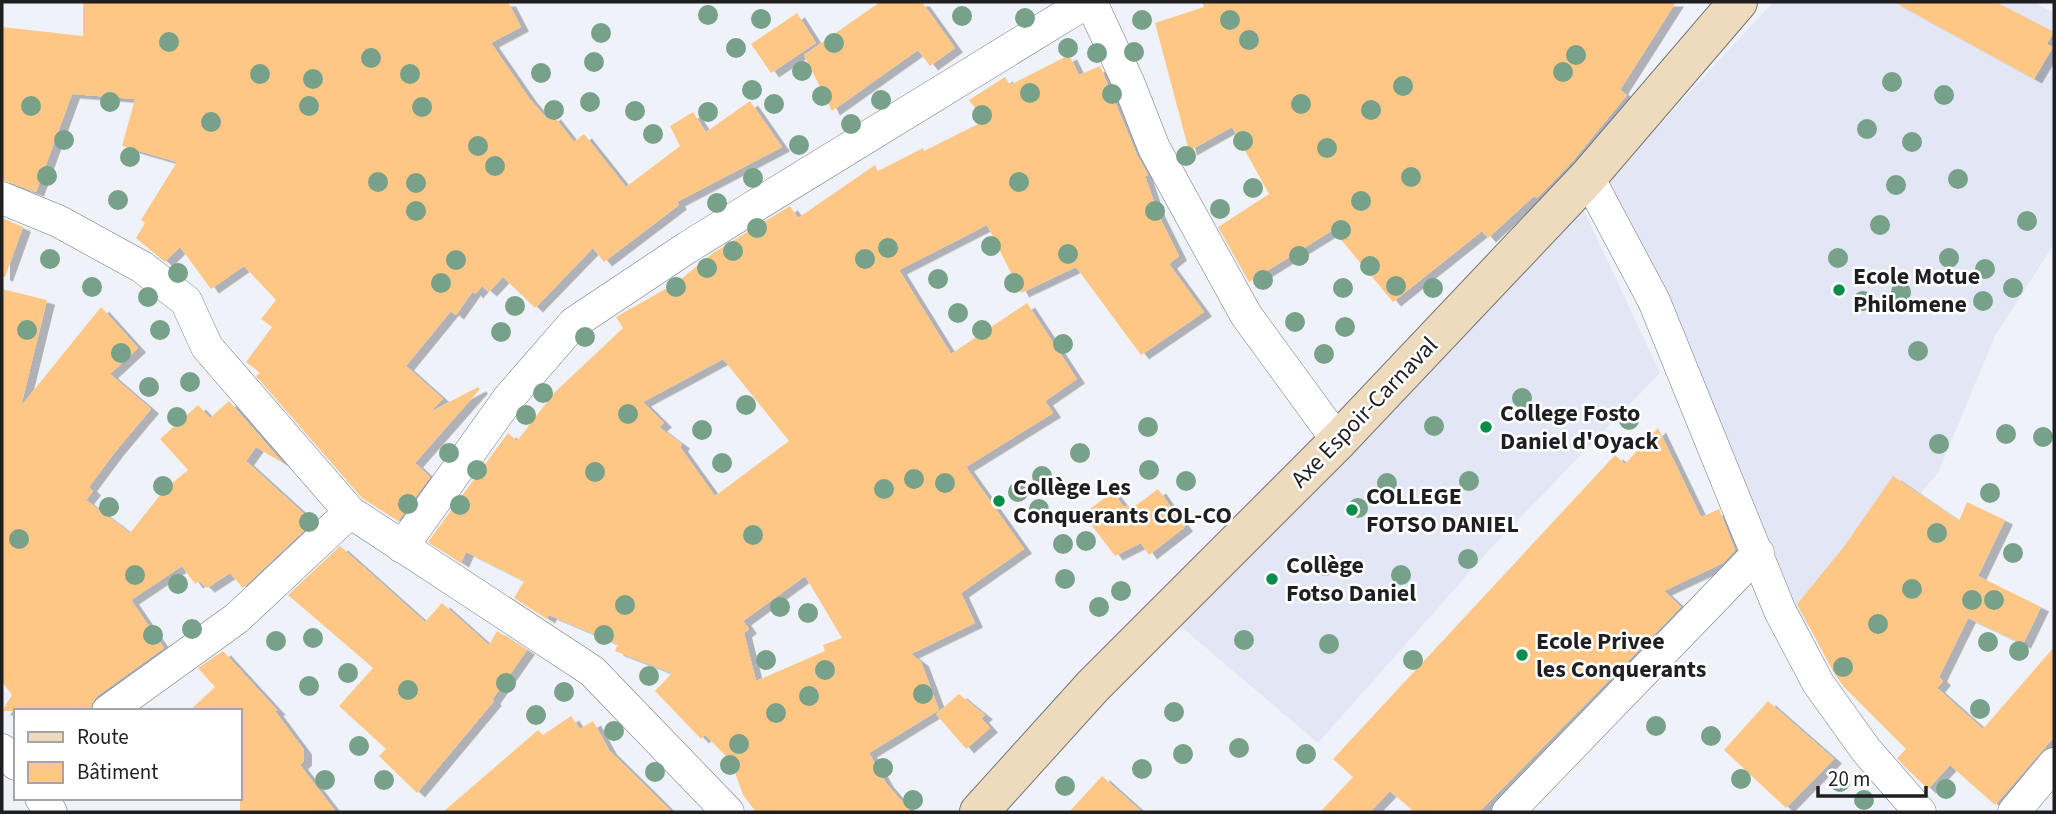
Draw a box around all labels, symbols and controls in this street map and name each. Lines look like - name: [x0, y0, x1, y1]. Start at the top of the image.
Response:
- place label: Ecole Motue Philomene: [1853, 259, 1980, 322]
- marker: Ecole Motue Philomene: [1831, 282, 1847, 298]
- street label: Axe Espoir-Carnaval: [1283, 329, 1446, 496]
- place label: College Fosto Daniel d'Oyack: [1500, 396, 1660, 459]
- marker: College Fosto Daniel d'Oyack: [1478, 419, 1494, 435]
- place label: Collège Les Conquerants COL-CO: [1013, 470, 1232, 533]
- place label: COLLEGE FOTSO DANIEL: [1366, 479, 1519, 542]
- marker: Collège Les Conquerants COL-CO: [991, 493, 1007, 509]
- marker: COLLEGE FOTSO DANIEL: [1344, 502, 1360, 518]
- place label: Collège Fotso Daniel: [1286, 548, 1416, 611]
- marker: Collège Fotso Daniel: [1264, 571, 1280, 587]
- place label: Ecole Privee les Conquerants: [1536, 624, 1706, 687]
- marker: Ecole Privee les Conquerants: [1514, 647, 1530, 663]
- legend: [14, 709, 242, 800]
- text: Route: [77, 722, 129, 752]
- scale bar: [1818, 754, 1926, 798]
- text: Bâtiment: [77, 757, 158, 787]
- text: 20 m: [1828, 764, 1870, 794]

